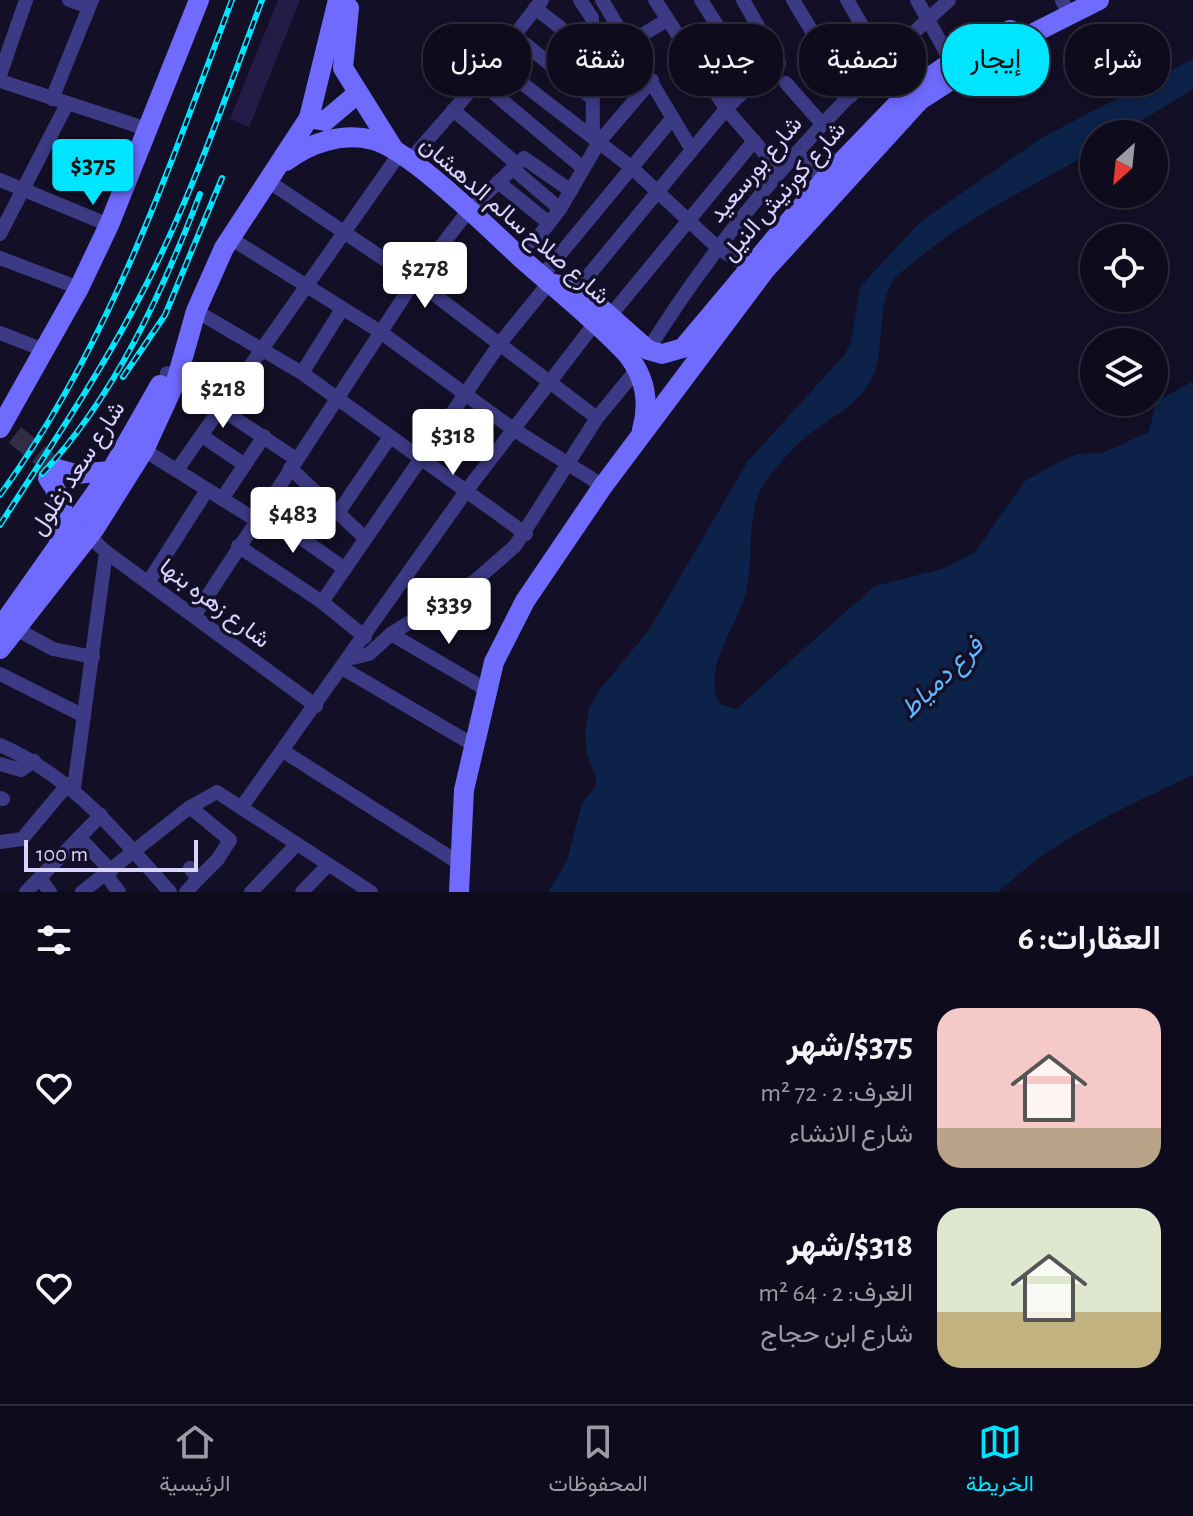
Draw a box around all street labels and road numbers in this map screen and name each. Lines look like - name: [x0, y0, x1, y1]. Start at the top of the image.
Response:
- street label: شارع بورسعيد: [705, 112, 809, 229]
- street label: شارع كورنيش النيل: [717, 118, 853, 268]
- street label: شارع صلاح سالم الدهشان: [413, 132, 614, 312]
- street label: شارع سعد زغلول: [26, 397, 132, 541]
- street label: شارع زهره بنها: [153, 555, 274, 655]

